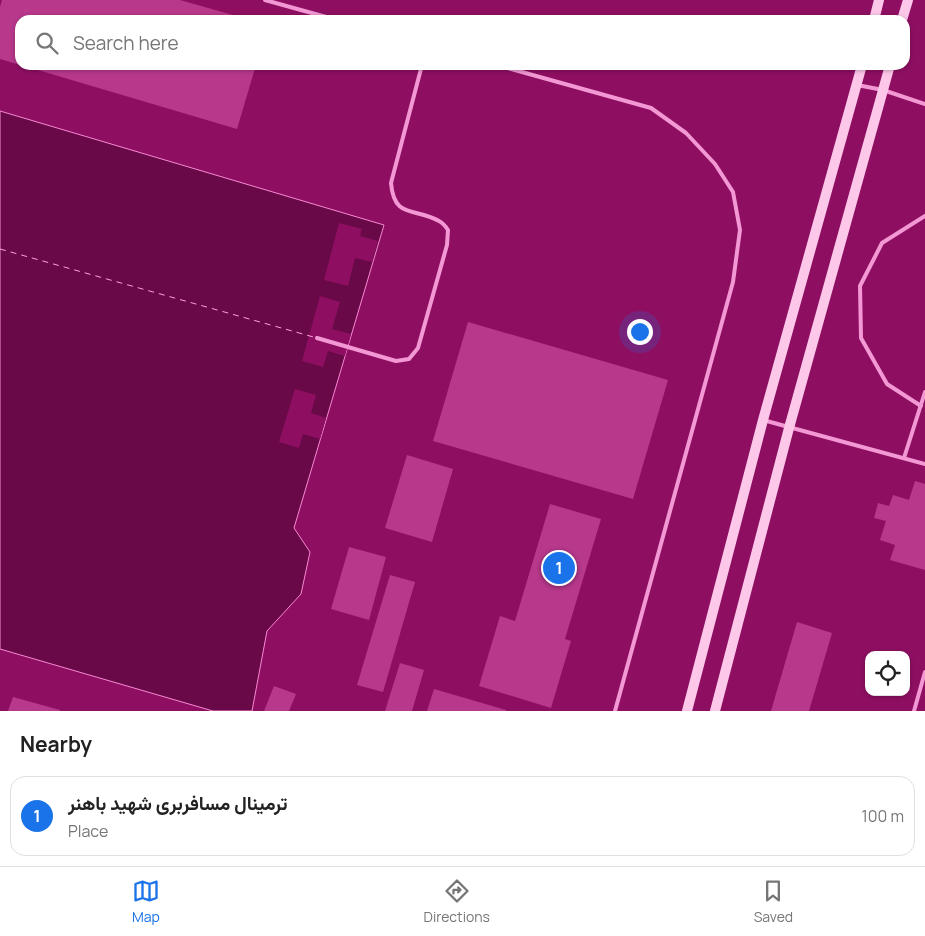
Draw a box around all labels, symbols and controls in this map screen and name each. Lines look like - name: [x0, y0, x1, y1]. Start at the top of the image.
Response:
- search box: [15, 15, 910, 70]
- icon: search: [33, 29, 61, 57]
- text: Search here: [73, 30, 179, 56]
- your location: [627, 319, 653, 345]
- pin: 1: [543, 549, 575, 587]
- map controls: [865, 651, 910, 696]
- button: locate: [865, 651, 910, 696]
- text: Nearby: [20, 730, 92, 758]
- text: ترمینال مسافربری شهید باهنر: [68, 790, 288, 816]
- text: 1: [33, 805, 41, 827]
- text: 100 m: [861, 805, 904, 827]
- text: Place: [68, 820, 108, 842]
- tab: Map: [132, 877, 160, 926]
- tab: Directions: [424, 877, 490, 926]
- tab: Saved: [754, 877, 793, 926]

